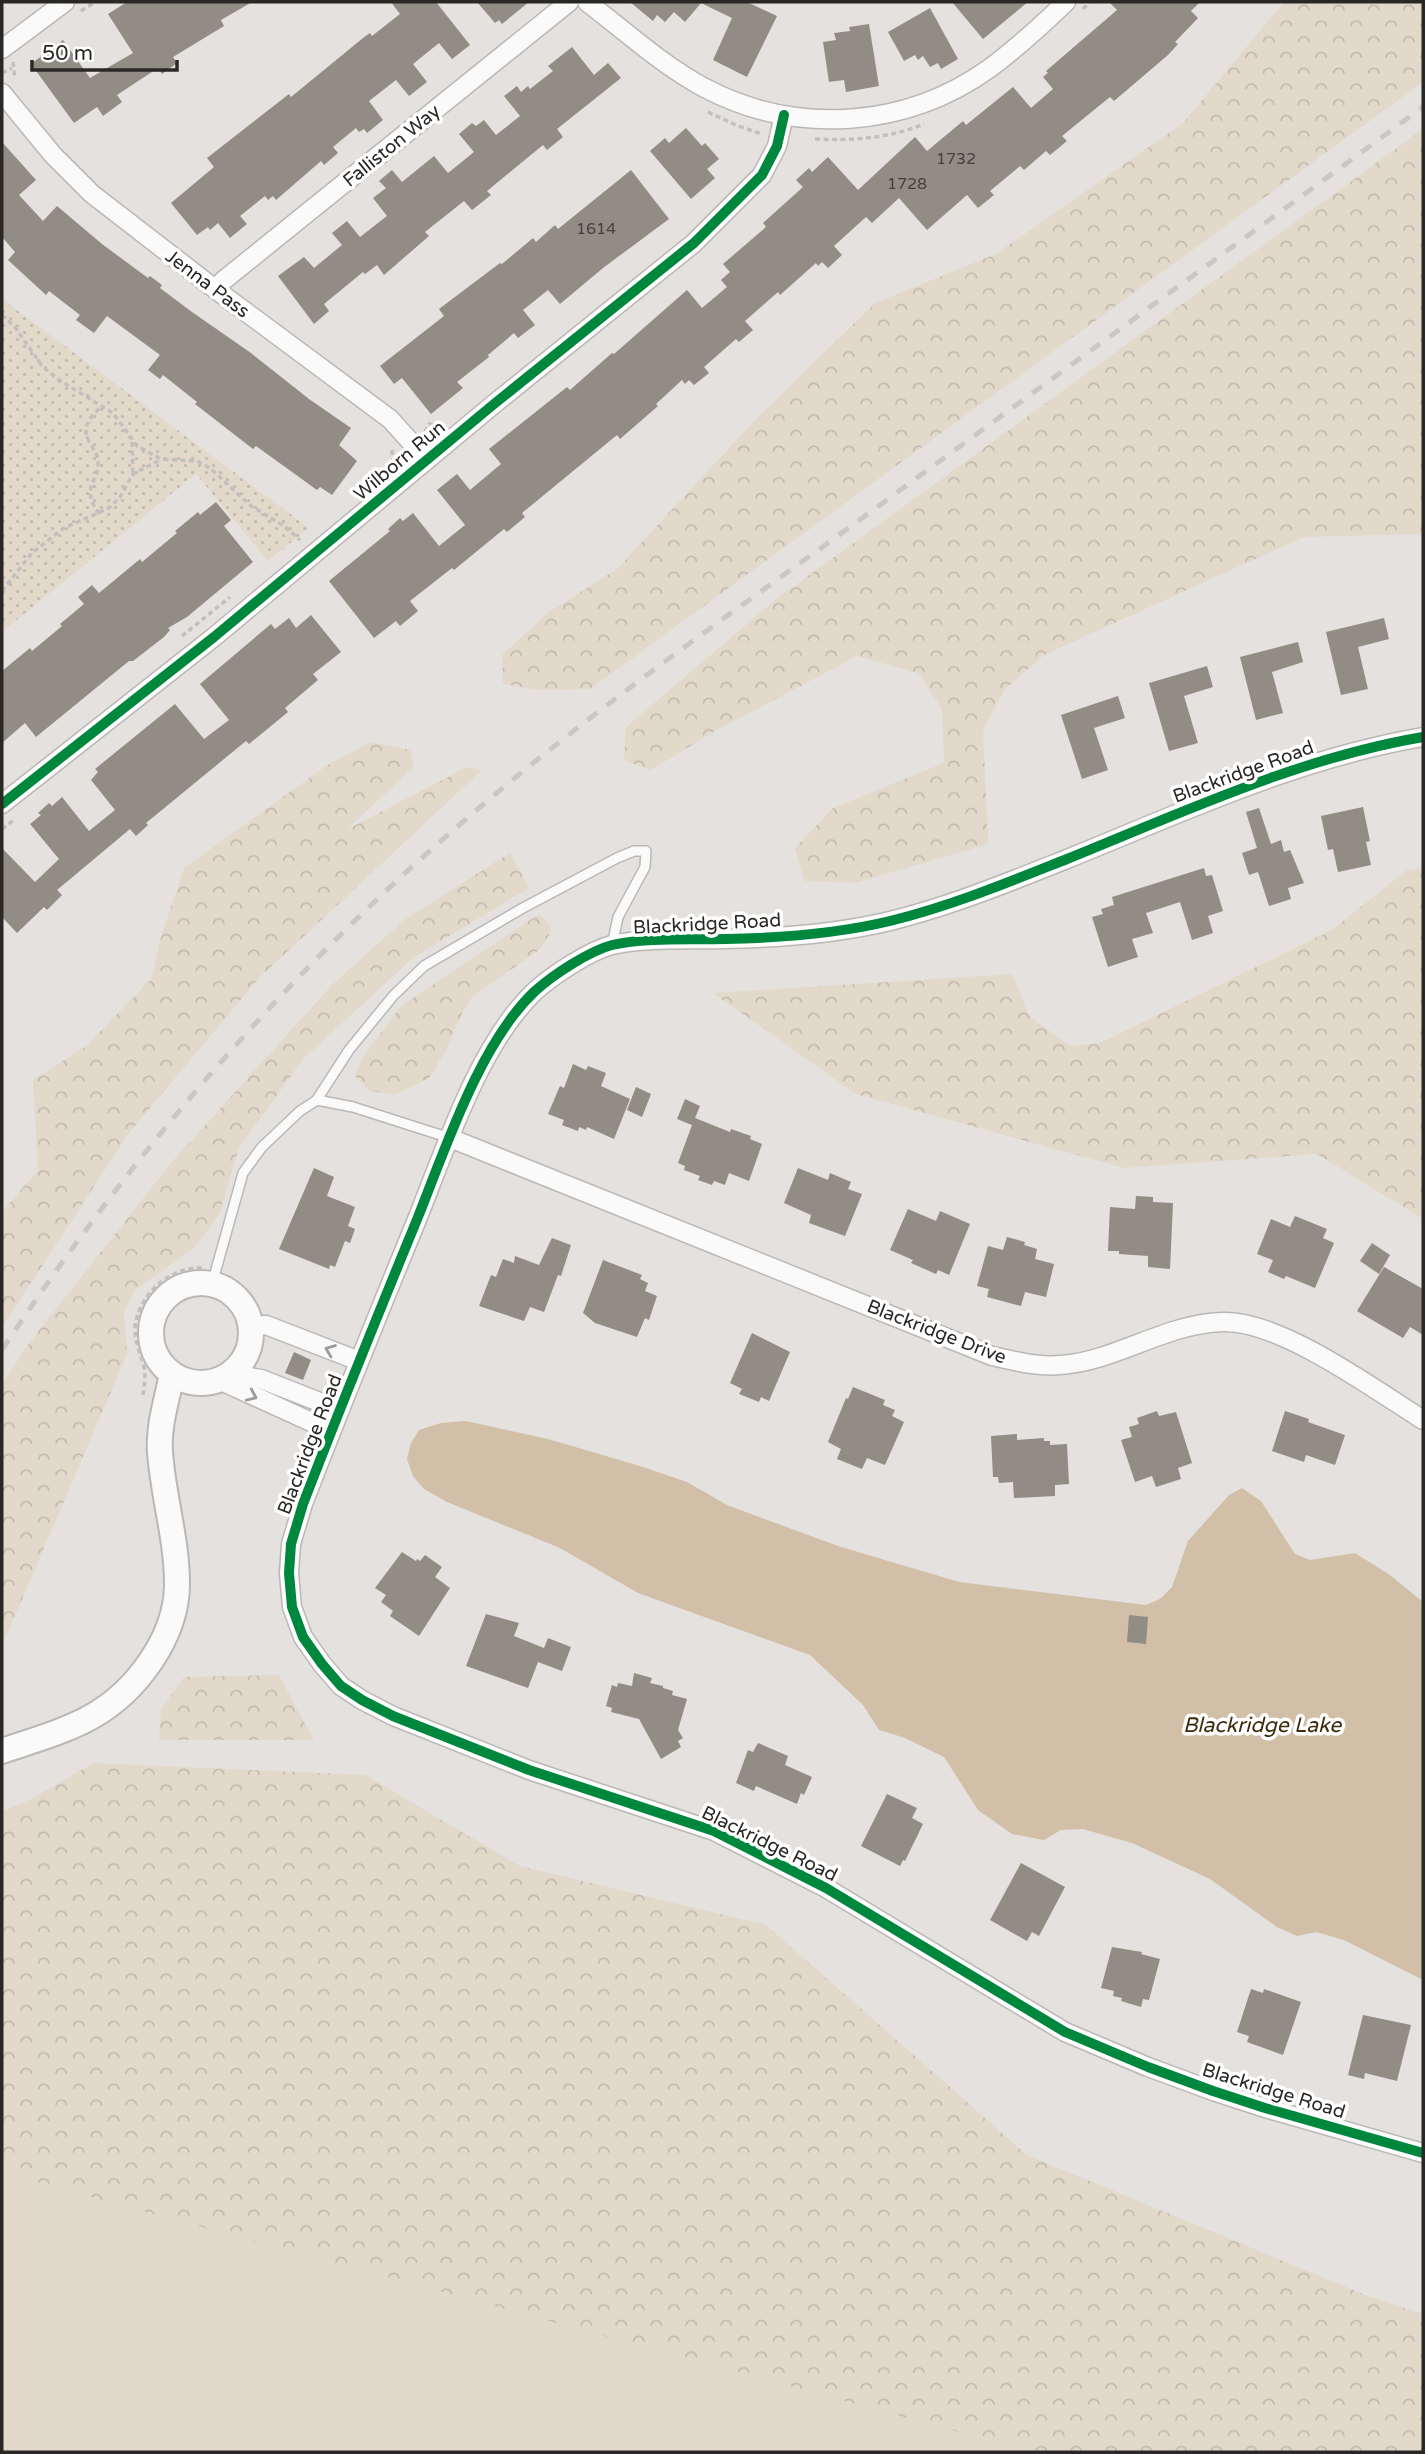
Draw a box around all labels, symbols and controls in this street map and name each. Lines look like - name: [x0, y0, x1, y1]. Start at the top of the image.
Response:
- scale bar: [32, 28, 177, 72]
- text: 50 m: [42, 41, 93, 66]
- street label: Falliston Way: [339, 100, 445, 192]
- house number: 1732: [936, 149, 976, 169]
- house number: 1728: [887, 174, 927, 194]
- house number: 1614: [576, 219, 616, 239]
- street label: Jenna Pass: [161, 245, 254, 323]
- street label: Wilborn Run: [349, 416, 450, 505]
- street label: Blackridge Road: [1170, 736, 1317, 808]
- street label: Blackridge Road: [632, 909, 782, 939]
- street label: Blackridge Drive: [864, 1295, 1009, 1369]
- one-way arrow: [324, 1345, 336, 1359]
- street label: Blackridge Road: [273, 1371, 347, 1518]
- one-way arrow: [245, 1388, 257, 1402]
- water label: Blackridge Lake: [1183, 1713, 1342, 1738]
- street label: Blackridge Road: [698, 1801, 841, 1886]
- street label: Blackridge Road: [1200, 2059, 1348, 2123]

